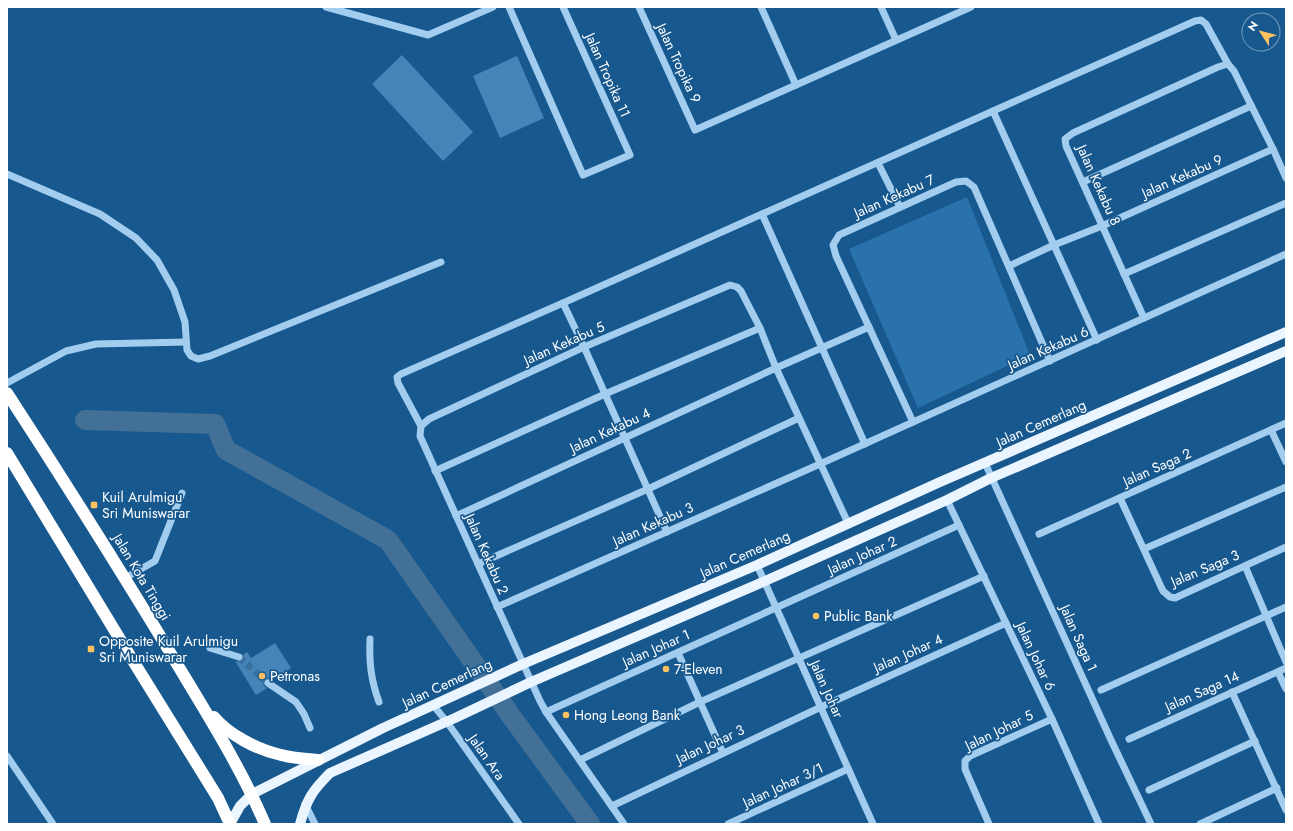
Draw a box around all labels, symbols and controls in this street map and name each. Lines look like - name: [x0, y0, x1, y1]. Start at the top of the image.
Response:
- north arrow: [1241, 12, 1281, 52]
- street label: Jalan Tropika 9: [651, 18, 706, 106]
- text: N: [1244, 18, 1262, 34]
- street label: Jalan Tropika 11: [580, 28, 636, 120]
- street label: Jalan Kekabu 8: [1071, 140, 1126, 229]
- street label: Jalan Kekabu 9: [1136, 149, 1226, 204]
- street label: Jalan Kekabu 7: [849, 169, 938, 223]
- street label: Jalan Kekabu 5: [519, 316, 608, 371]
- street label: Jalan Kekabu 6: [1002, 321, 1092, 376]
- street label: Jalan Cemerlang: [991, 394, 1089, 453]
- street label: Jalan Kekabu 4: [565, 403, 654, 458]
- street label: Jalan Saga 2: [1118, 443, 1194, 492]
- place label: Kuil Arulmigu Sri Muniswarar: [102, 487, 190, 523]
- street label: Jalan Kekabu 3: [608, 497, 697, 552]
- marker: Kuil Arulmigu Sri Muniswarar: [89, 500, 99, 510]
- street label: Jalan Kekabu 2: [459, 509, 514, 598]
- street label: Jalan Cemerlang: [695, 525, 793, 584]
- street label: Jalan Kota Tinggi: [107, 528, 176, 624]
- street label: Jalan Johar 2: [822, 531, 900, 580]
- street label: Jalan Saga 3: [1166, 544, 1243, 592]
- street label: Jalan Saga 1: [1055, 600, 1103, 675]
- place label: Public Bank: [824, 606, 893, 626]
- marker: Public Bank: [811, 611, 821, 621]
- street label: Jalan Johar 6: [1011, 617, 1061, 694]
- street label: Jalan Johar 1: [617, 624, 693, 673]
- street label: Jalan Johar 4: [868, 629, 946, 678]
- place label: Opposite Kuil Arulmigu Sri Muniswarar: [99, 631, 238, 667]
- marker: Opposite Kuil Arulmigu Sri Muniswarar: [86, 644, 96, 654]
- street label: Jalan Cemerlang: [397, 654, 495, 713]
- street label: Jalan Johar: [805, 655, 849, 721]
- place label: 7-Eleven: [674, 659, 723, 679]
- marker: 7-Eleven: [661, 664, 671, 674]
- place label: Petronas: [270, 666, 320, 686]
- street label: Jalan Saga 14: [1160, 666, 1242, 717]
- marker: Petronas: [257, 671, 267, 681]
- place label: Hong Leong Bank: [574, 705, 681, 725]
- street label: Jalan Johar 5: [960, 705, 1037, 756]
- marker: Hong Leong Bank: [561, 710, 571, 720]
- street label: Jalan Johar 3: [671, 719, 748, 769]
- street label: Jalan Ara: [463, 728, 510, 784]
- street label: Jalan Johar 3/1: [738, 758, 826, 813]

